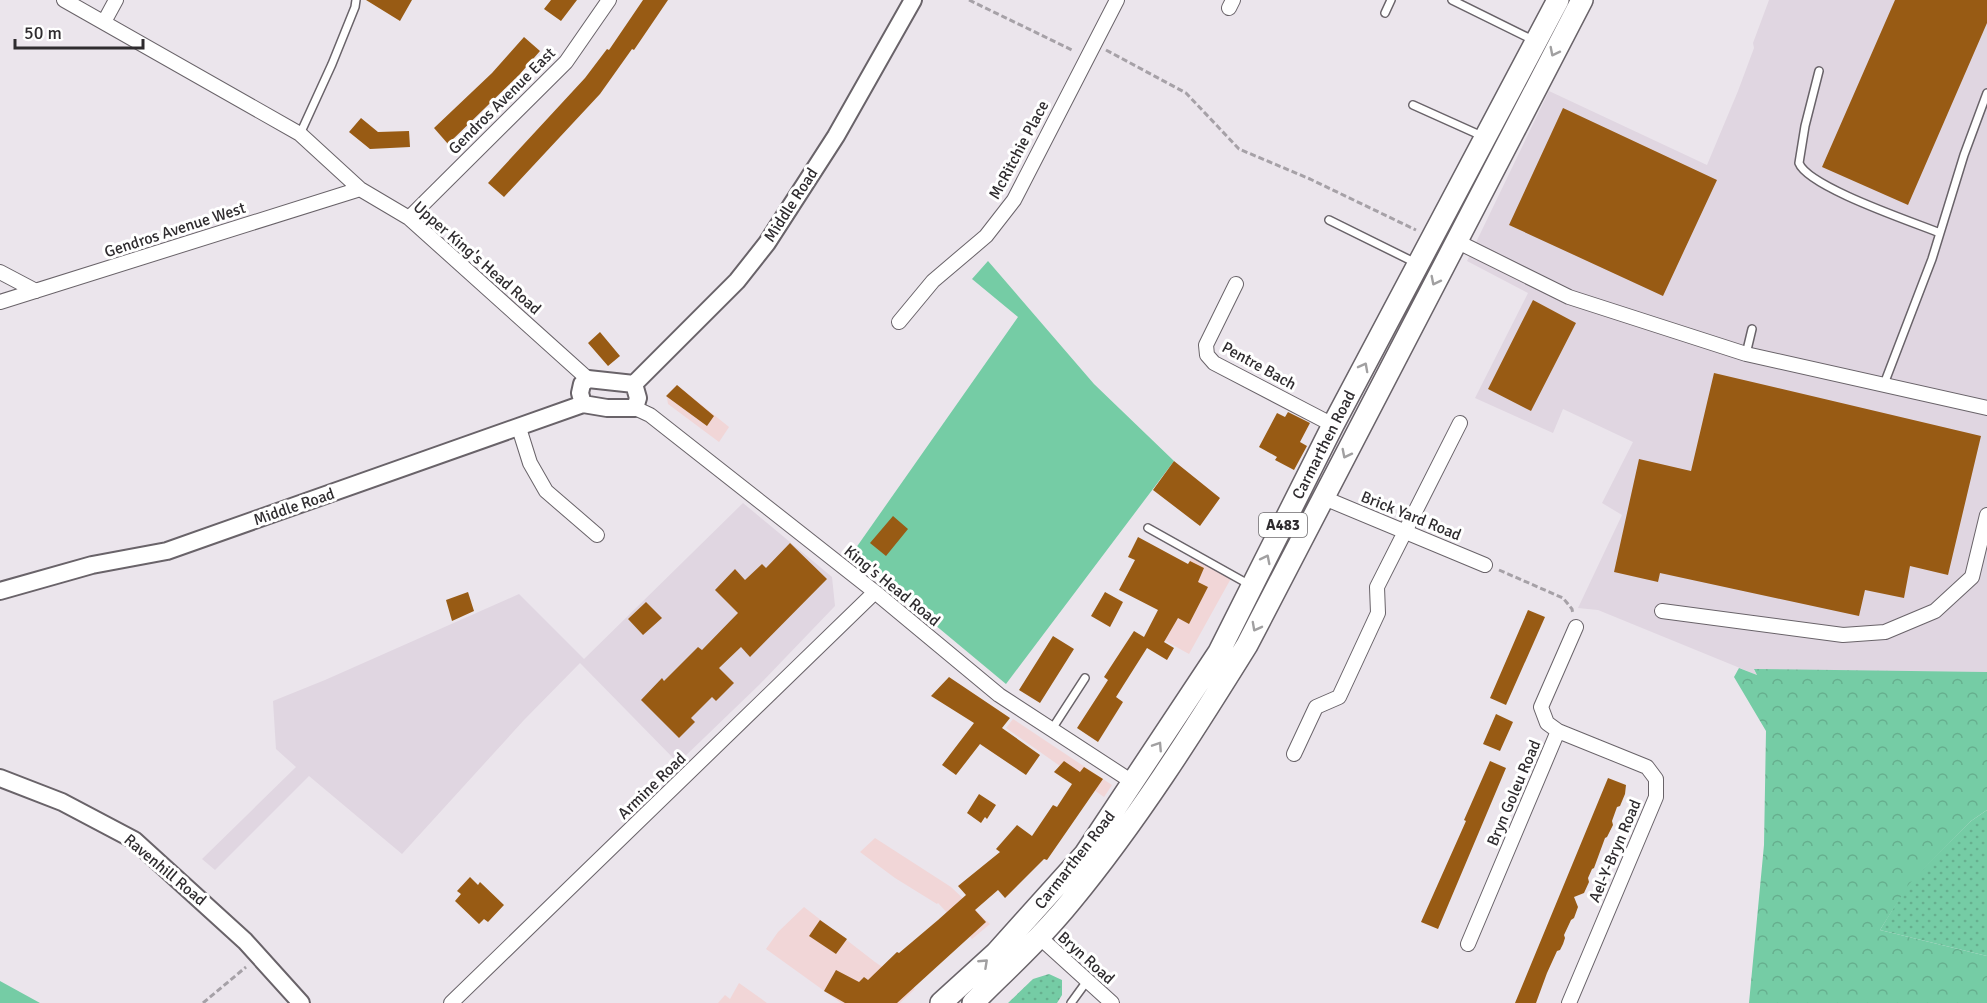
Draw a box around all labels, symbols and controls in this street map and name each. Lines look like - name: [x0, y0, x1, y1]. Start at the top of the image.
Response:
- scale bar: [15, 12, 142, 50]
- text: 50 m: [24, 22, 62, 44]
- street label: Gendros Avenue East: [444, 43, 560, 159]
- one-way arrow: [1550, 45, 1561, 56]
- street label: McRitchie Place: [985, 97, 1053, 203]
- street label: Middle Road: [760, 164, 822, 246]
- street label: Upper King's Head Road: [409, 197, 545, 319]
- street label: Gendros Avenue West: [102, 198, 248, 262]
- one-way arrow: [1431, 274, 1443, 285]
- street label: Pentre Bach: [1218, 337, 1300, 395]
- one-way arrow: [1357, 363, 1368, 373]
- street label: Carmarthen Road: [1288, 387, 1360, 503]
- one-way arrow: [1342, 448, 1353, 459]
- street label: Middle Road: [251, 484, 337, 530]
- street label: Brick Yard Road: [1358, 487, 1464, 545]
- road number: A483: [1259, 513, 1307, 537]
- street label: King's Head Road: [840, 541, 944, 631]
- one-way arrow: [1259, 555, 1270, 566]
- one-way arrow: [1252, 621, 1263, 631]
- street label: Bryn Goleu Road: [1483, 737, 1545, 849]
- one-way arrow: [1151, 742, 1162, 753]
- street label: Armine Road: [614, 748, 690, 824]
- street label: Ael-Y-Bryn Road: [1584, 797, 1646, 905]
- street label: Carmarthen Road: [1030, 807, 1120, 913]
- street label: Ravenhill Road: [120, 830, 210, 910]
- street label: Bryn Road: [1053, 927, 1119, 989]
- one-way arrow: [977, 960, 988, 971]

